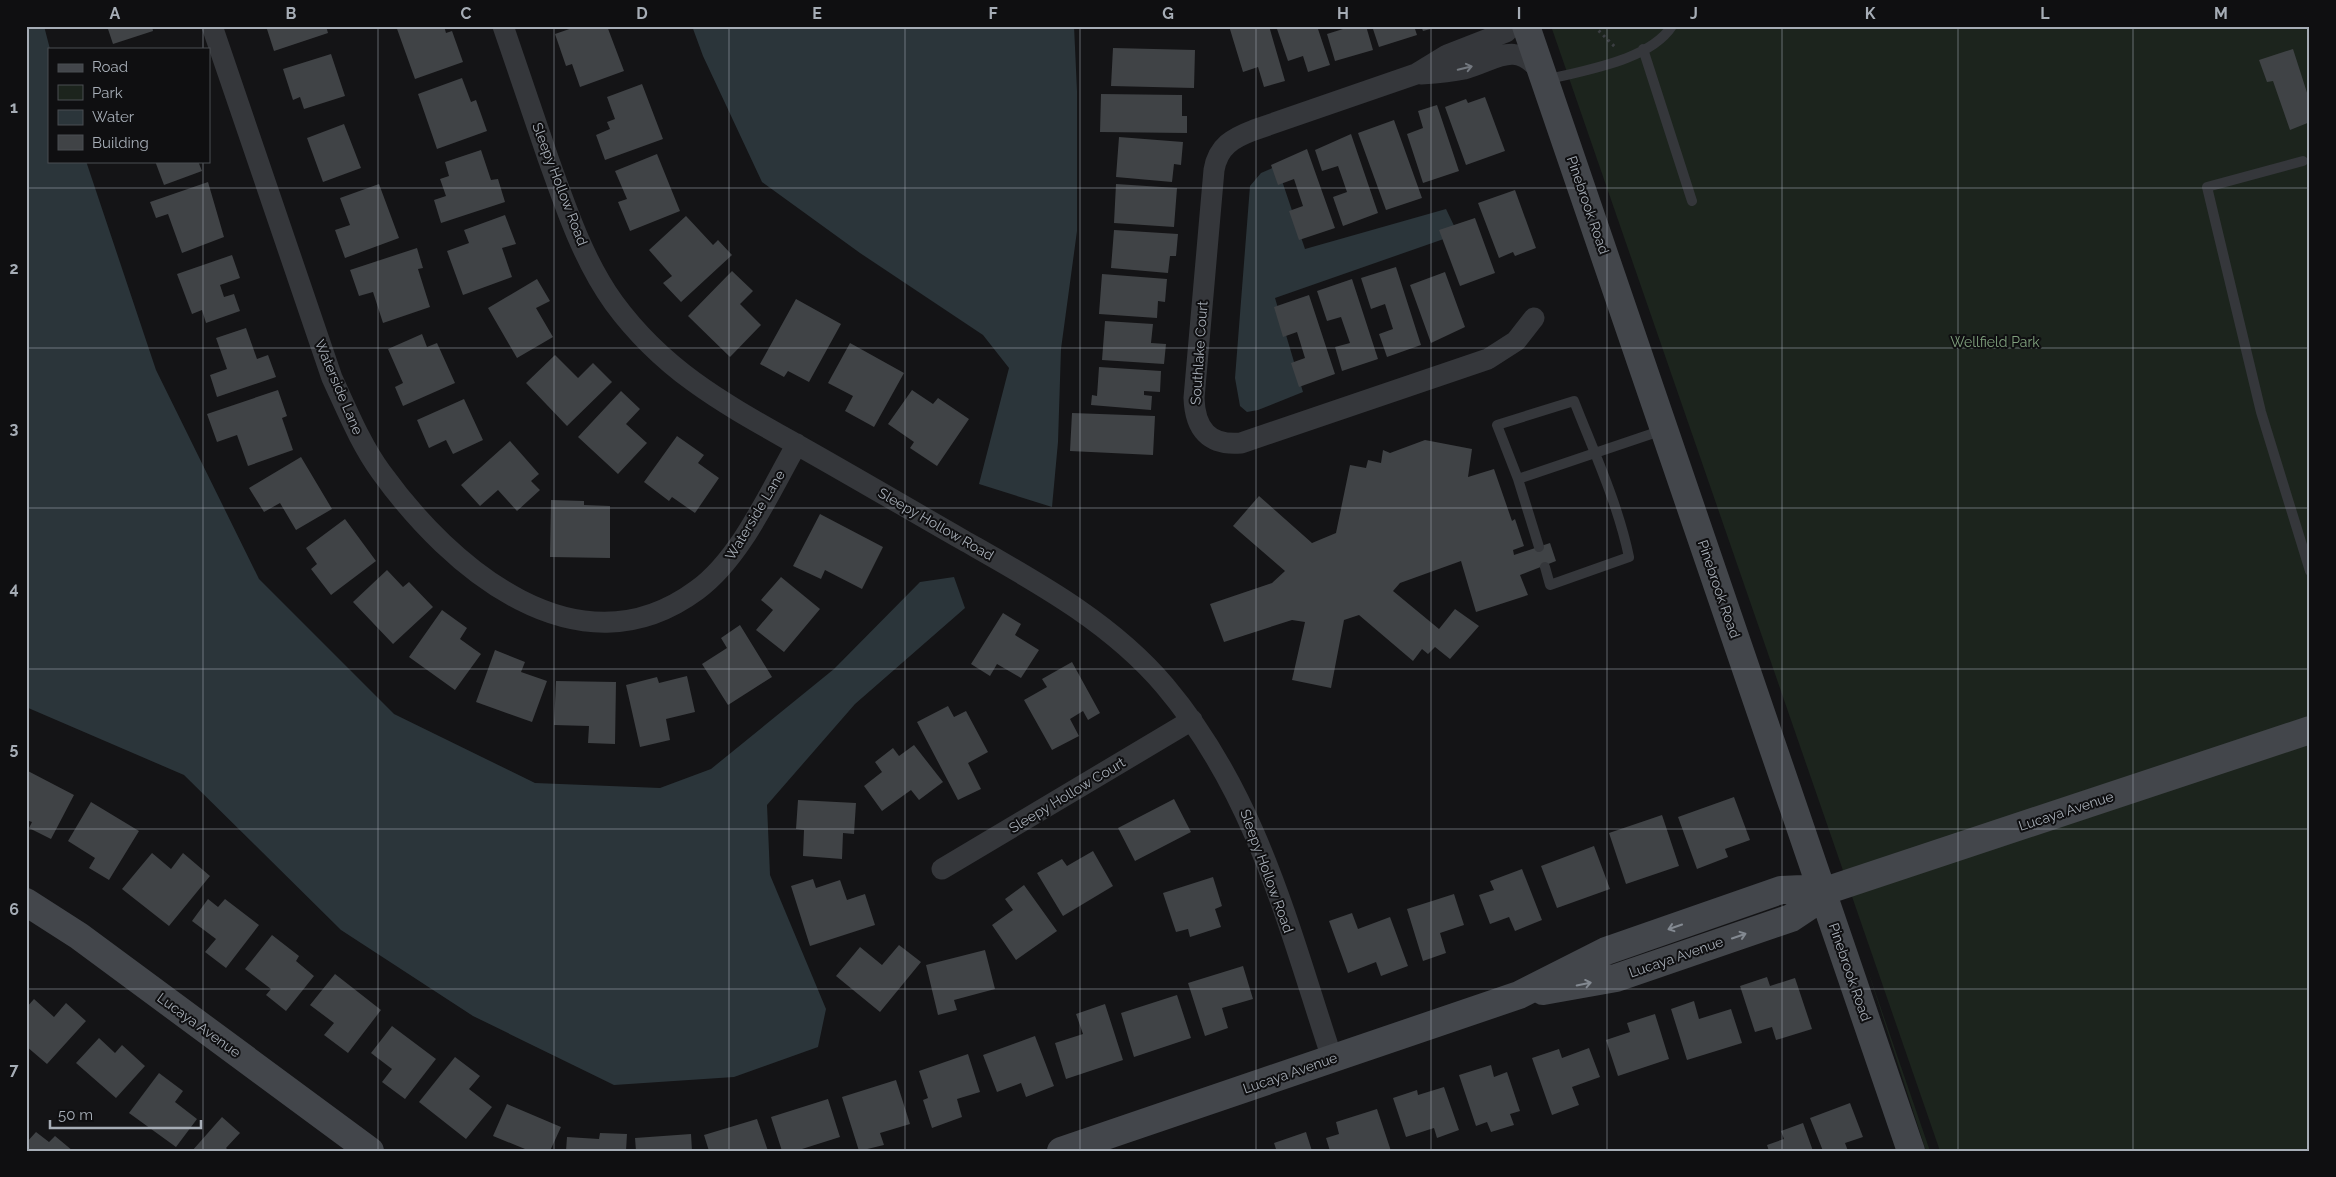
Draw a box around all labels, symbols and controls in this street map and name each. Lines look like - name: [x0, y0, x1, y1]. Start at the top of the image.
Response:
- text: A: [110, 4, 121, 23]
- text: B: [286, 4, 297, 23]
- text: C: [461, 4, 472, 23]
- text: D: [636, 4, 648, 23]
- text: E: [812, 4, 822, 23]
- text: F: [988, 4, 998, 23]
- text: G: [1162, 4, 1174, 23]
- text: H: [1337, 4, 1349, 23]
- text: I: [1517, 4, 1521, 23]
- text: J: [1690, 4, 1698, 23]
- text: K: [1865, 4, 1876, 23]
- text: L: [2040, 4, 2050, 23]
- text: M: [2214, 4, 2228, 23]
- legend: [48, 48, 210, 162]
- text: Road: [92, 58, 128, 76]
- one-way arrow: [1456, 63, 1472, 72]
- text: Park: [92, 84, 123, 102]
- text: 1: [10, 98, 18, 117]
- text: Water: [92, 108, 135, 126]
- street label: Sleepy Hollow Road: [529, 120, 591, 248]
- text: Building: [92, 134, 149, 152]
- street label: Pinebrook Road: [1564, 154, 1612, 256]
- text: 2: [9, 259, 19, 278]
- street label: Southlake Court: [1187, 300, 1211, 405]
- park label: Wellfield Park: [1950, 334, 2040, 350]
- street label: Waterside Lane: [312, 337, 366, 437]
- text: 3: [10, 419, 19, 438]
- street label: Waterside Lane: [722, 467, 788, 563]
- street label: Sleepy Hollow Road: [876, 484, 996, 564]
- street label: Pinebrook Road: [1695, 538, 1743, 640]
- text: 4: [9, 579, 19, 598]
- text: 5: [10, 739, 19, 758]
- street label: Sleepy Hollow Court: [1006, 754, 1128, 836]
- street label: Lucaya Avenue: [2017, 788, 2115, 834]
- street label: Sleepy Hollow Road: [1237, 807, 1297, 935]
- text: 6: [9, 900, 19, 919]
- street label: Pinebrook Road: [1826, 921, 1874, 1023]
- one-way arrow: [1668, 923, 1683, 932]
- one-way arrow: [1731, 931, 1747, 940]
- street label: Lucaya Avenue: [1627, 933, 1725, 981]
- one-way arrow: [1576, 979, 1592, 988]
- street label: Lucaya Avenue: [154, 989, 244, 1061]
- street label: Lucaya Avenue: [1241, 1049, 1339, 1097]
- text: 7: [10, 1060, 19, 1079]
- scale bar: [50, 1097, 201, 1129]
- text: 50 m: [58, 1106, 93, 1124]

